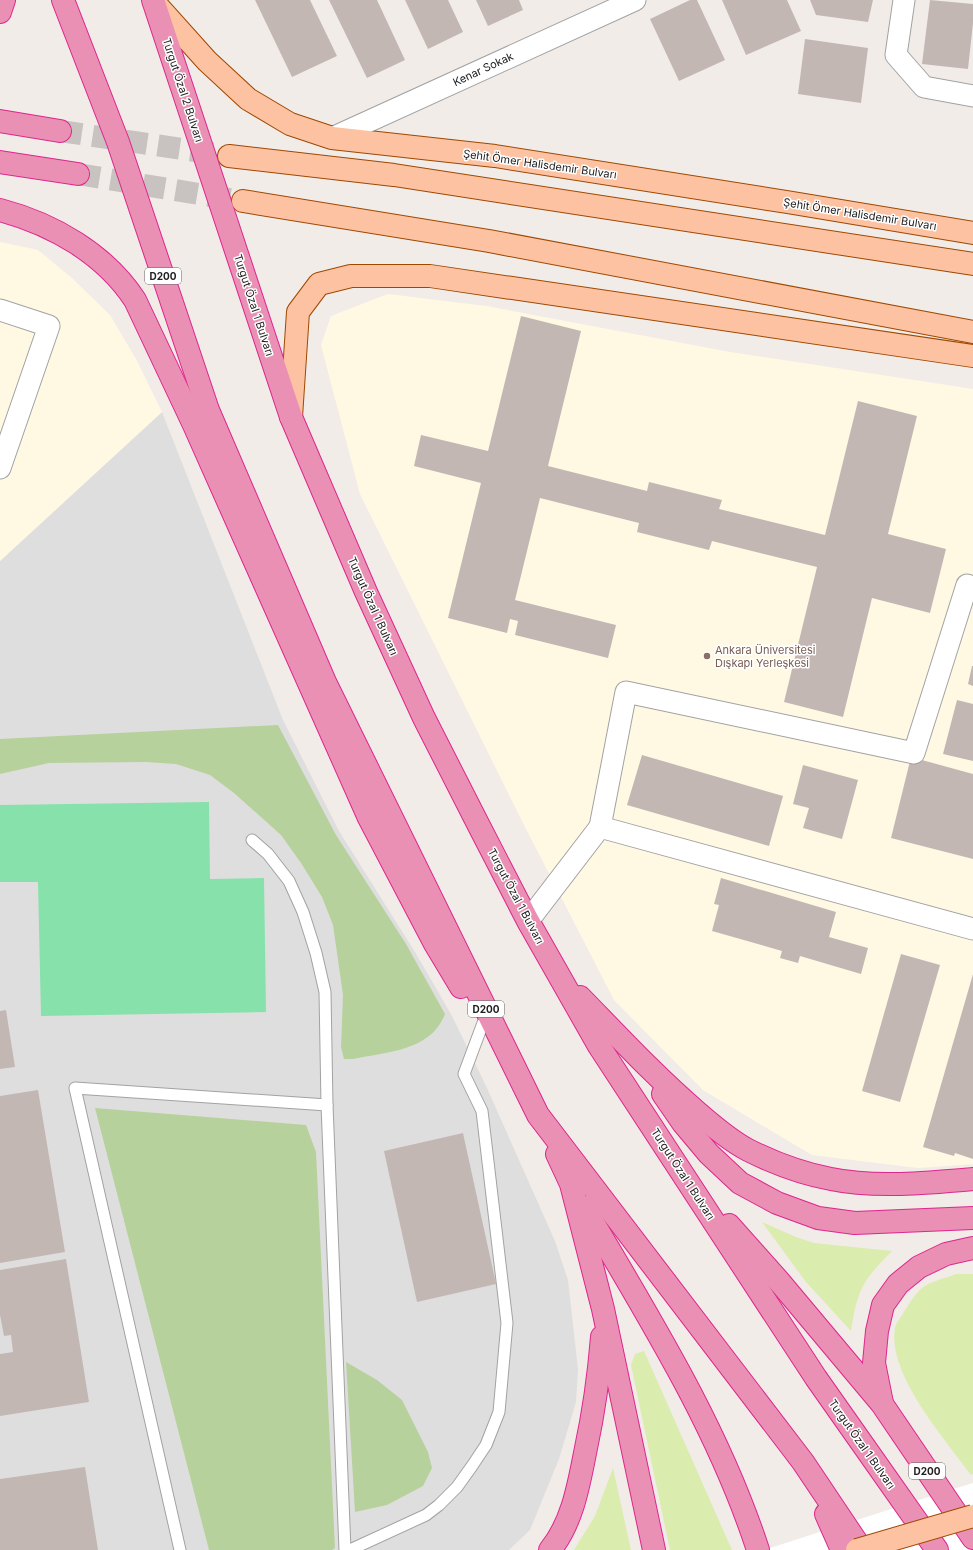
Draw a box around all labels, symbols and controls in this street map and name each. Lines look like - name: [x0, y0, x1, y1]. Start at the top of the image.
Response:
- street label: Turgut Özal 2 Bulvarı: [160, 36, 206, 144]
- street label: Kenar Sokak: [451, 49, 515, 89]
- street label: Şehit Ömer Halisdemir Bulvarı: [462, 146, 618, 182]
- street label: Şehit Ömer Halisdemir Bulvarı: [782, 195, 938, 233]
- street label: Turgut Özal 1 Bulvarı: [231, 252, 277, 358]
- road number: D200: [145, 268, 181, 284]
- street label: Turgut Özal 1 Bulvarı: [345, 555, 401, 657]
- place label: Ankara Üniversitesi Dışkapı Yerleşkesi: [715, 643, 815, 670]
- marker: Ankara Üniversitesi Dışkapı Yerleşkesi: [702, 651, 712, 661]
- street label: Turgut Özal 1 Bulvarı: [485, 846, 547, 946]
- road number: D200: [468, 1001, 504, 1017]
- street label: Turgut Özal 1 Bulvarı: [648, 1126, 718, 1222]
- street label: Turgut Özal 1 Bulvarı: [826, 1396, 898, 1492]
- road number: D200: [909, 1463, 945, 1479]

